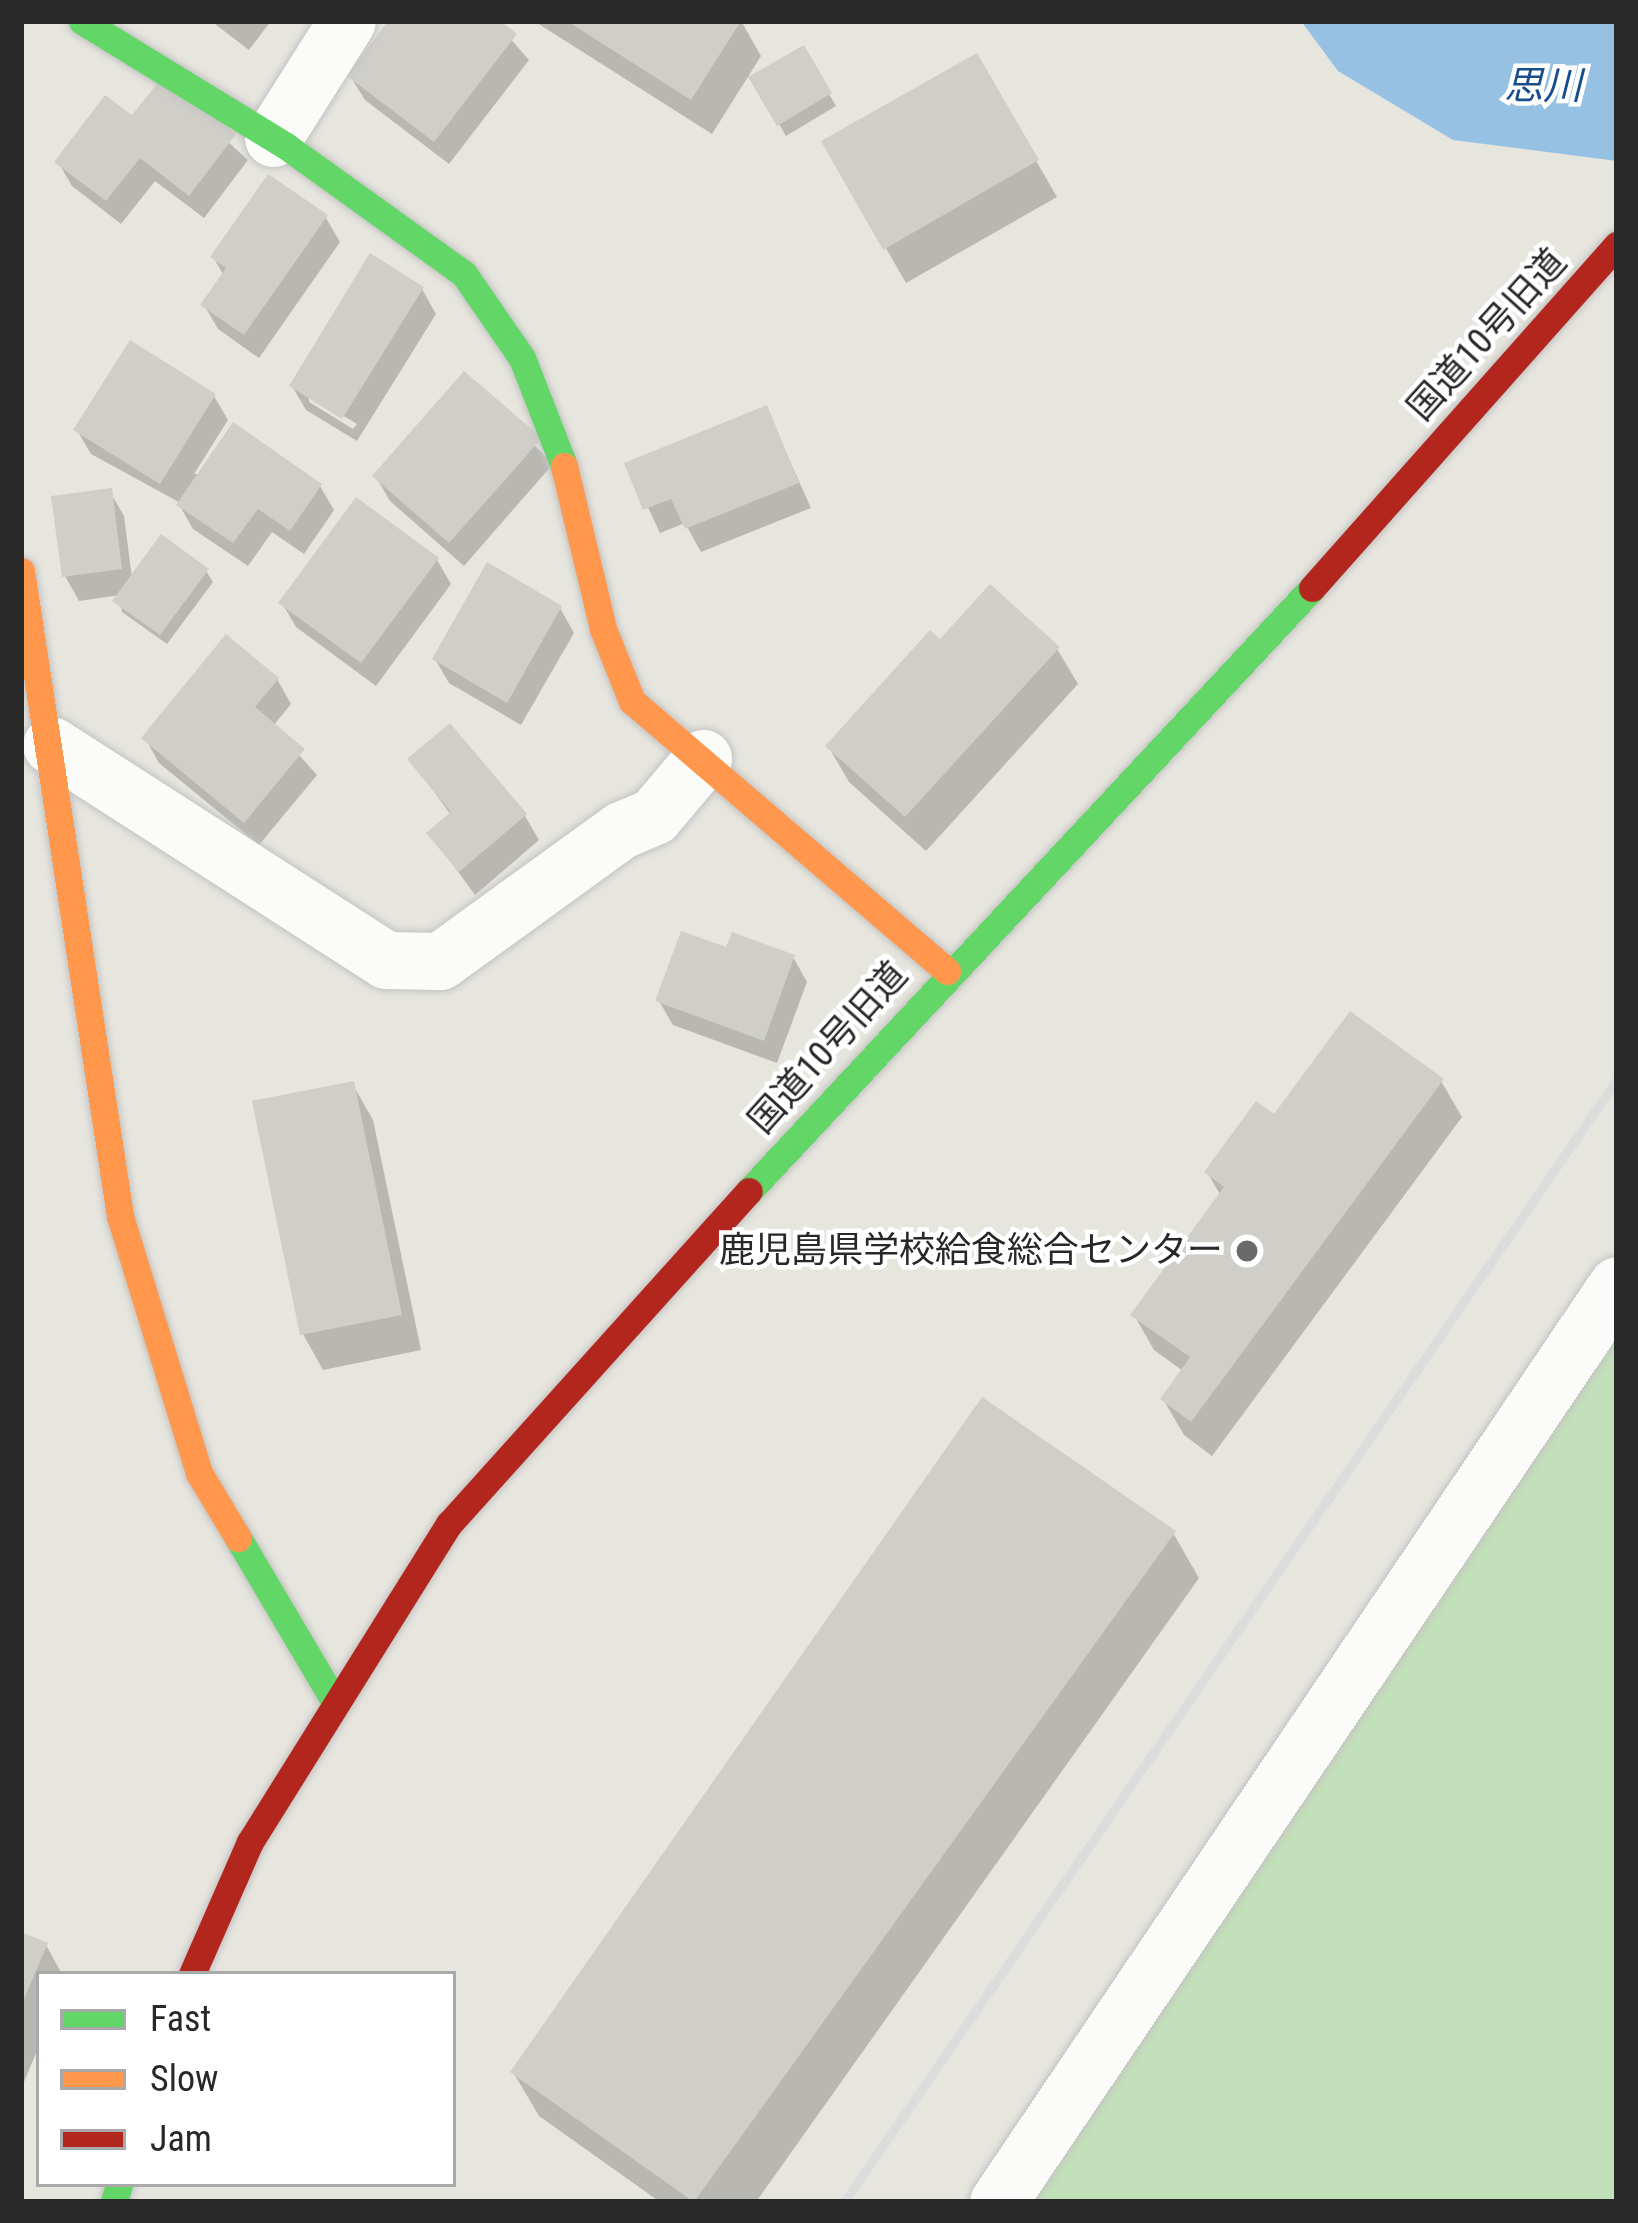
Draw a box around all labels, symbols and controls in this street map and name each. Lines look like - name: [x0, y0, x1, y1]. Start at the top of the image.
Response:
- water label: 思川: [1504, 63, 1582, 109]
- street label: 国道10号旧道: [1399, 240, 1575, 430]
- street label: 国道10号旧道: [740, 953, 916, 1143]
- place label: 鹿児島県学校給食総合センター: [719, 1229, 1223, 1273]
- marker: 鹿児島県学校給食総合センター: [1234, 1238, 1260, 1264]
- legend: [36, 1971, 456, 2187]
- text: Fast: [150, 1998, 211, 2040]
- text: Slow: [150, 2058, 218, 2100]
- text: Jam: [150, 2118, 212, 2160]

